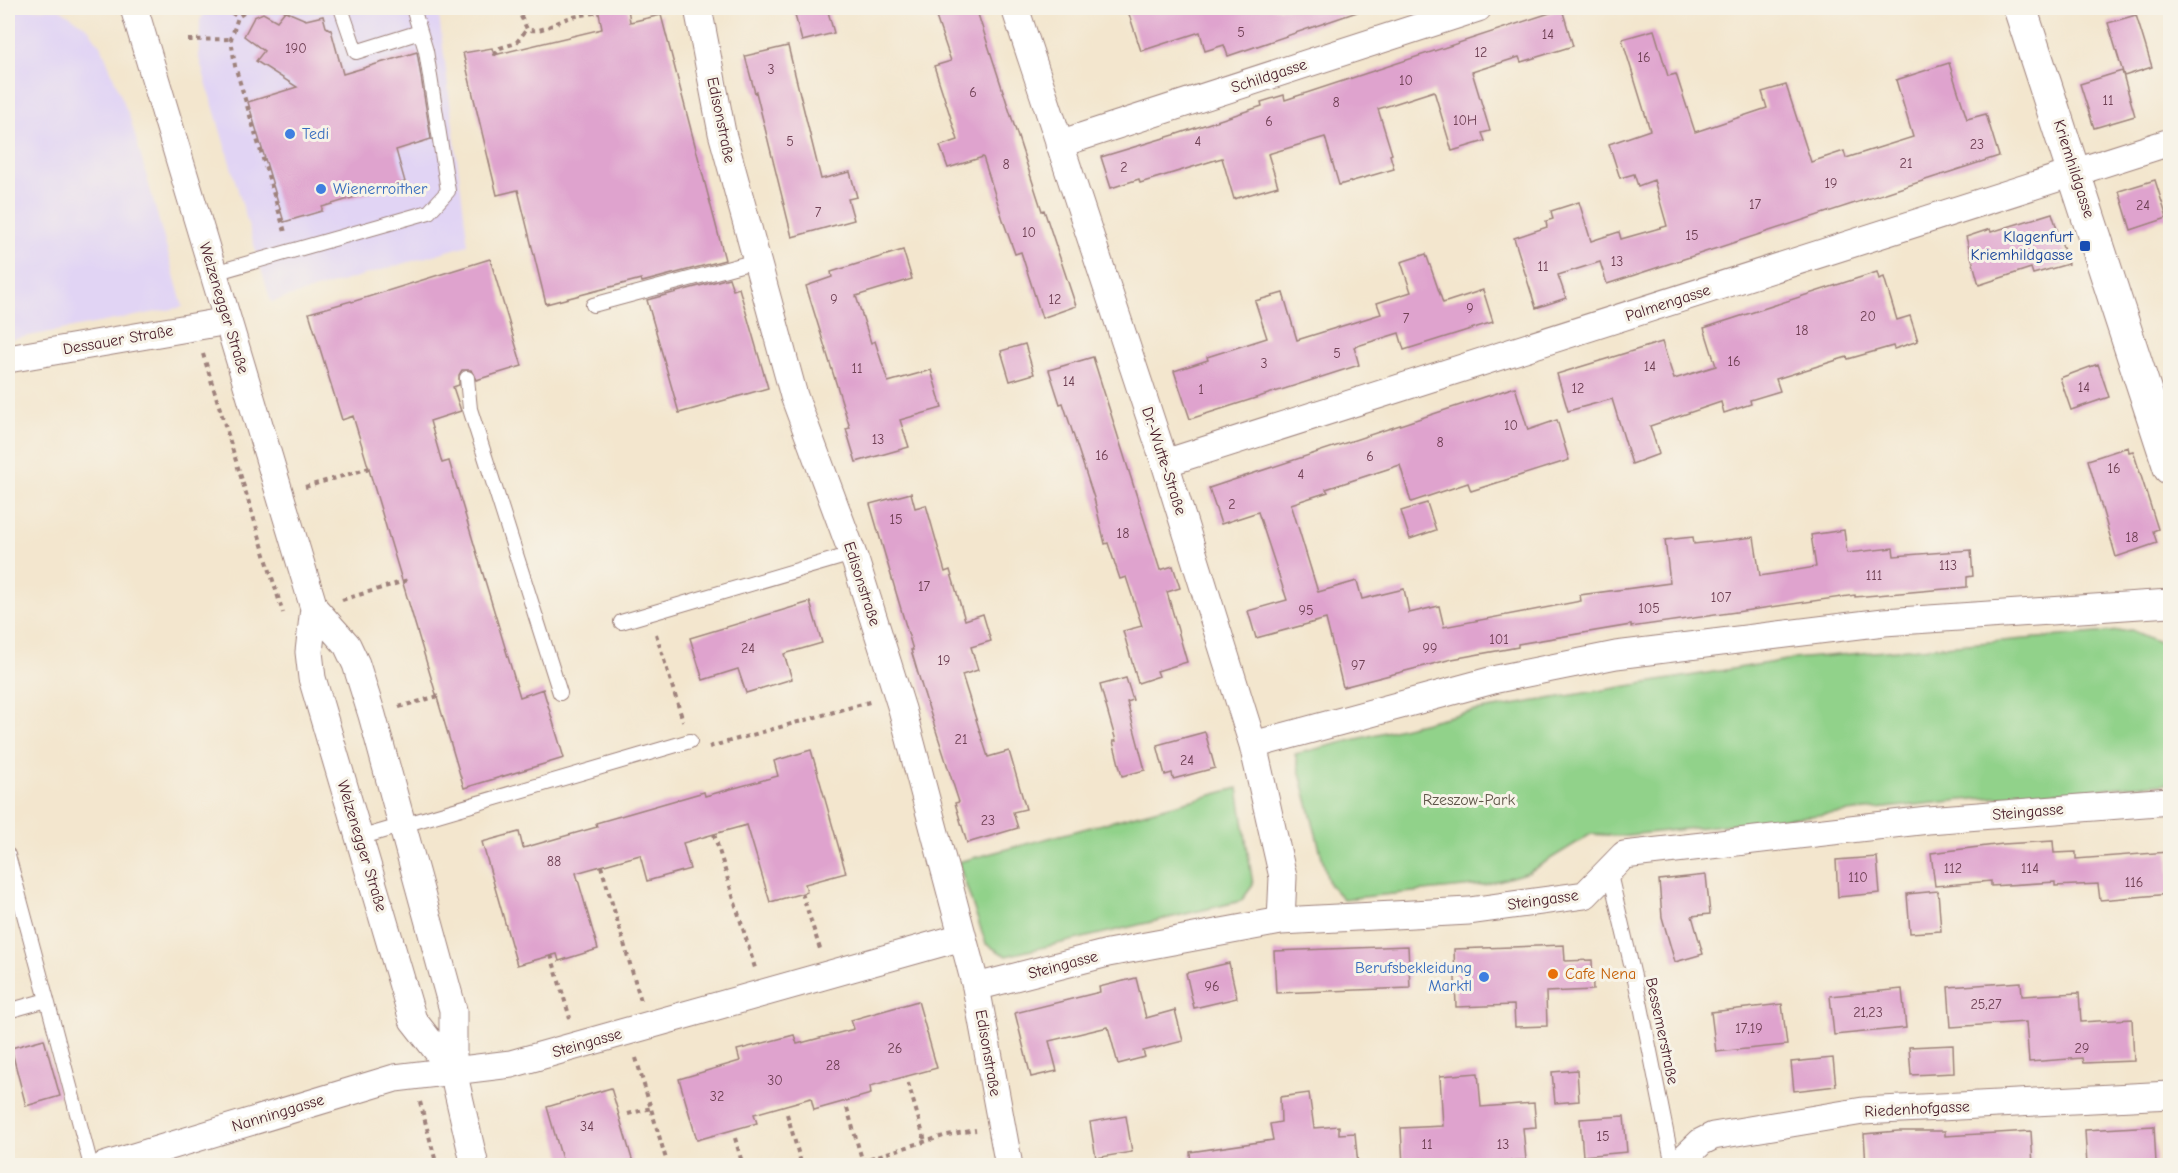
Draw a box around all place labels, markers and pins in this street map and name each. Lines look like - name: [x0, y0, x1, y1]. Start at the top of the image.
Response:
- place label: Tedi: [302, 125, 329, 143]
- marker: Tedi: [283, 127, 297, 141]
- place label: Wienerroither: [333, 180, 428, 198]
- marker: Wienerroither: [314, 182, 328, 196]
- place label: Klagenfurt Kriemhildgasse: [1971, 228, 2073, 264]
- marker: Klagenfurt Kriemhildgasse: [2078, 239, 2092, 253]
- place label: Berufsbekleidung Marktl: [1355, 959, 1472, 995]
- place label: Cafe Nena: [1565, 965, 1636, 983]
- marker: Cafe Nena: [1546, 967, 1560, 981]
- marker: Berufsbekleidung Marktl: [1477, 970, 1491, 984]

